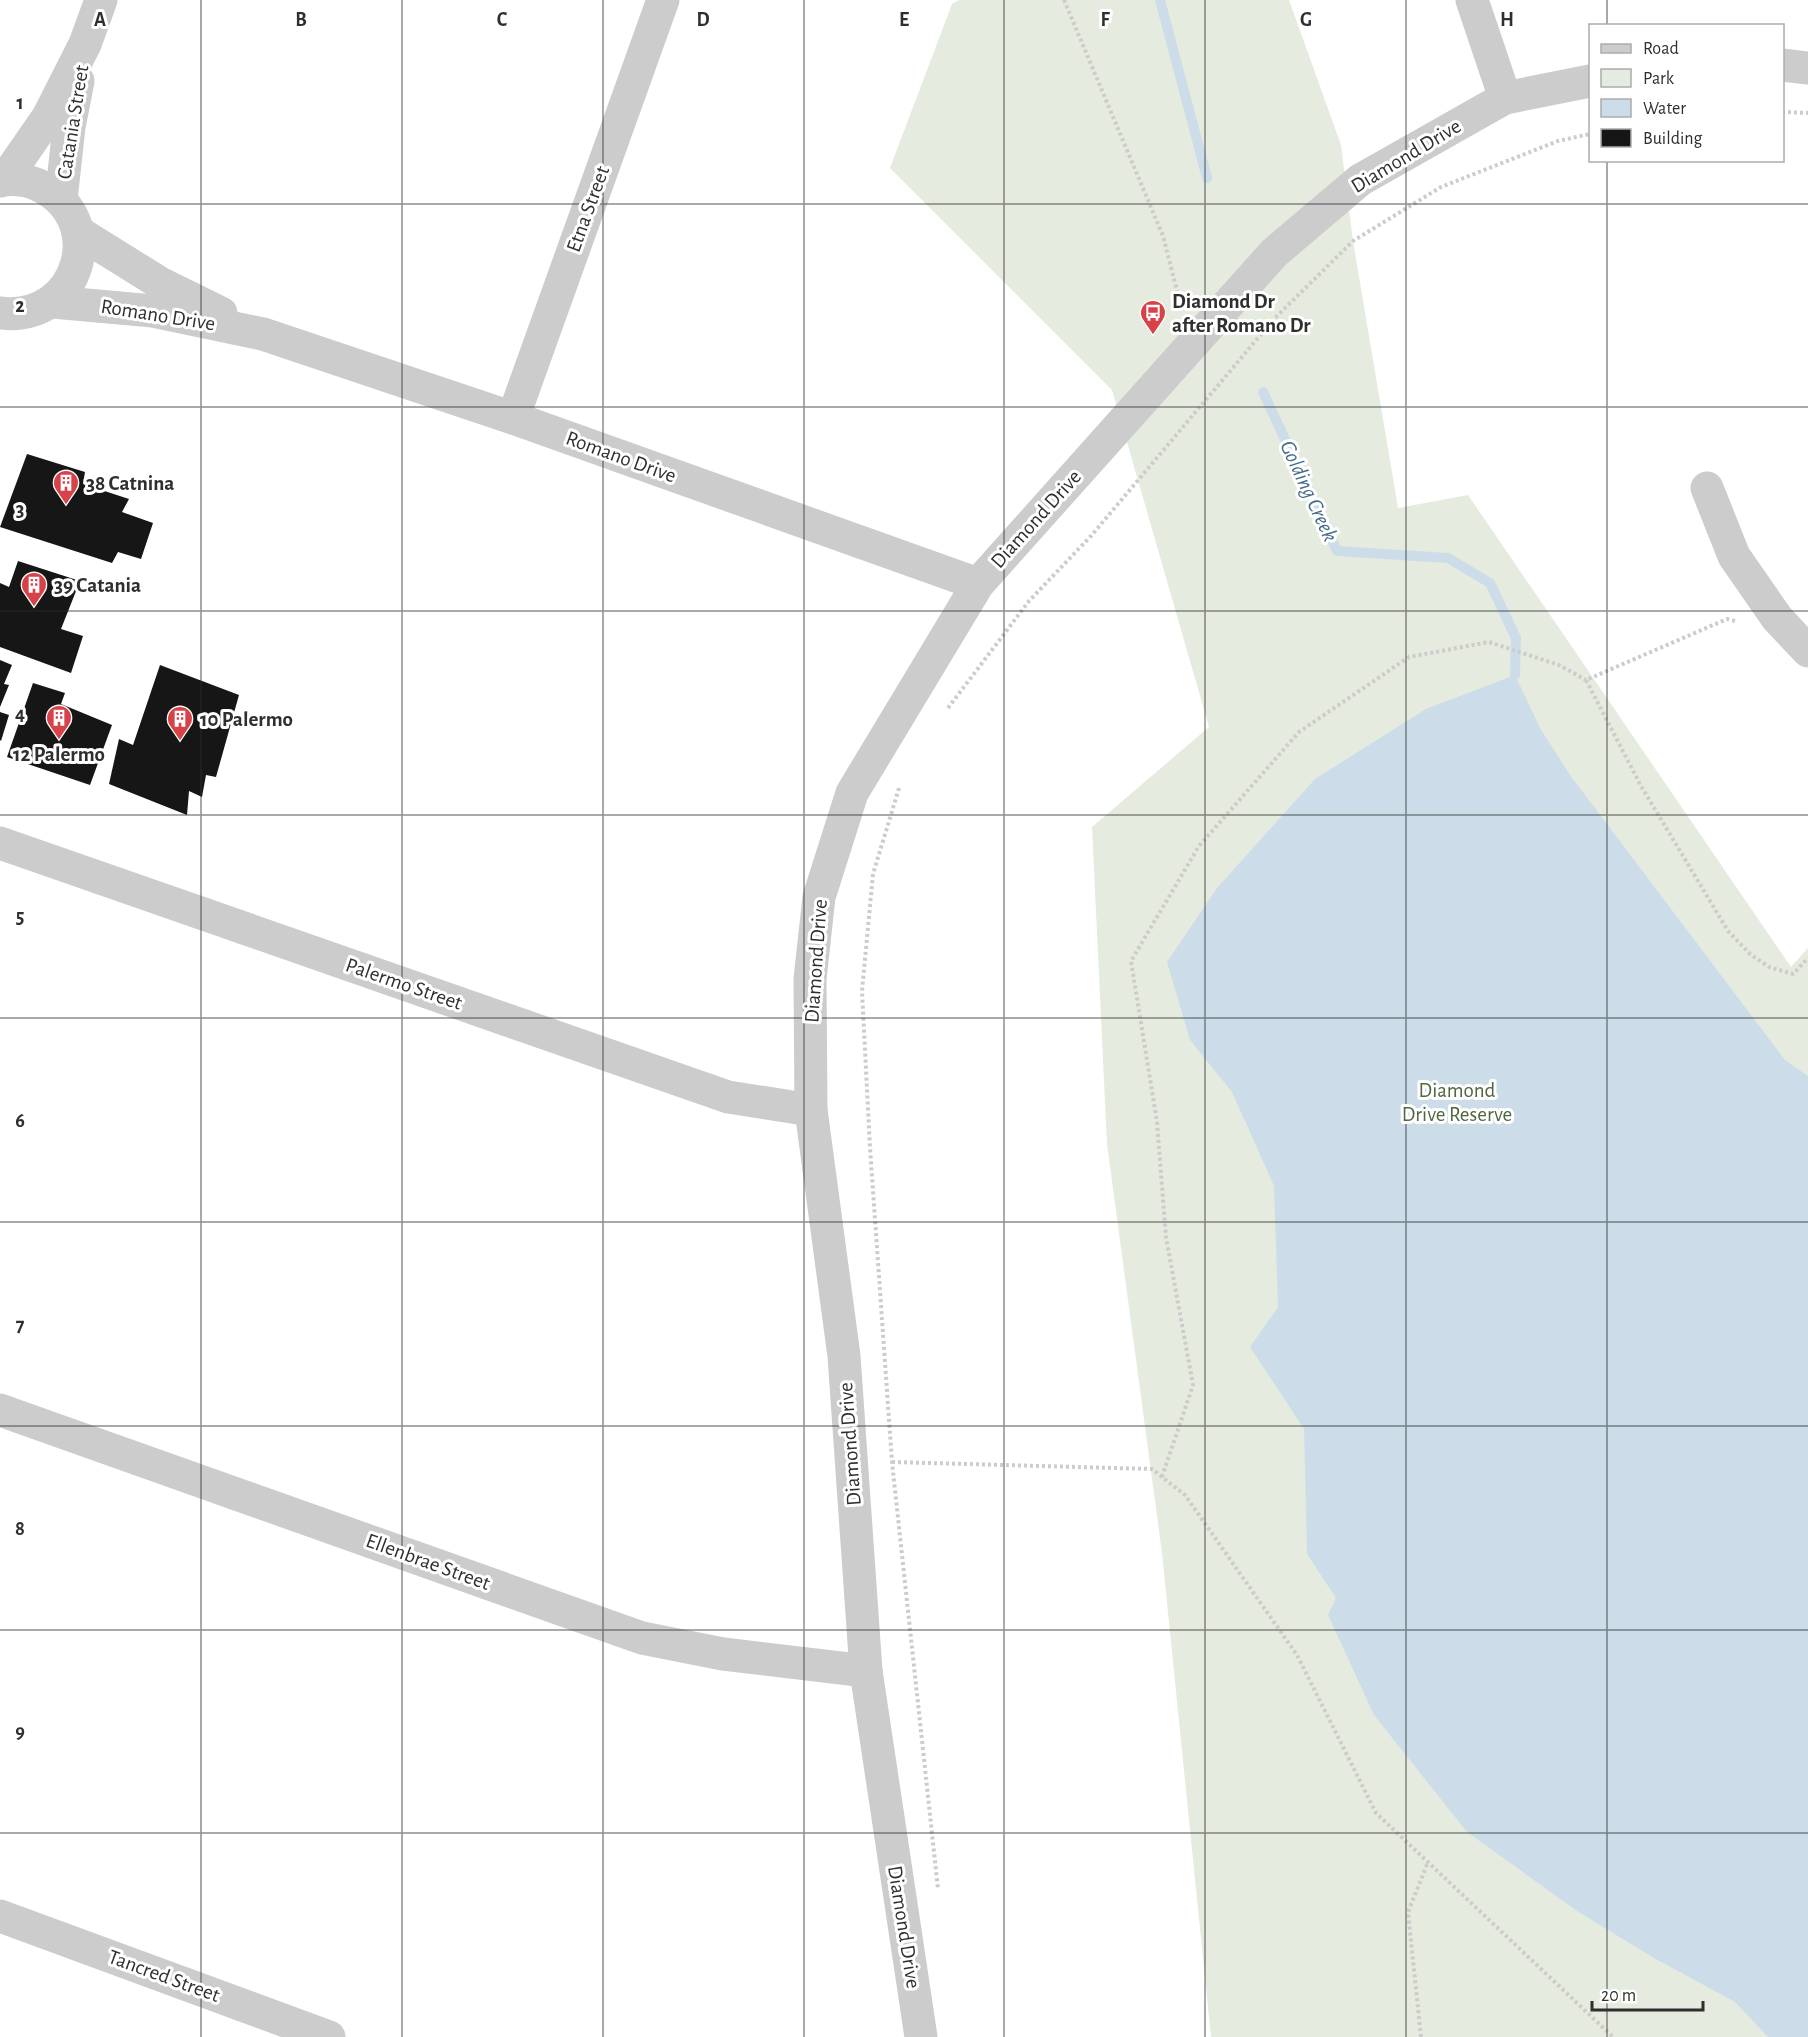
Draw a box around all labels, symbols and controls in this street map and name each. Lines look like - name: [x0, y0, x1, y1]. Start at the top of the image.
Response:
- text: A: [94, 10, 106, 30]
- text: B: [295, 10, 307, 30]
- text: C: [497, 10, 508, 30]
- text: D: [696, 10, 710, 30]
- text: E: [899, 10, 909, 30]
- text: F: [1100, 10, 1110, 30]
- text: G: [1300, 10, 1312, 30]
- text: H: [1500, 10, 1514, 30]
- legend: [1589, 24, 1784, 162]
- text: Road: [1643, 40, 1679, 58]
- street label: Catania Street: [54, 63, 92, 181]
- text: Park: [1643, 70, 1675, 88]
- text: 1: [16, 93, 24, 113]
- text: Water: [1643, 100, 1686, 118]
- street label: Diamond Drive: [1347, 115, 1465, 197]
- text: Building: [1643, 130, 1703, 148]
- street label: Etna Street: [563, 163, 613, 255]
- place label: Diamond Dr after Romano Dr: [1172, 291, 1311, 336]
- text: 2: [15, 296, 25, 316]
- street label: Romano Drive: [99, 296, 217, 334]
- bus stop icon: Diamond Dr after Romano Dr: [1138, 298, 1168, 336]
- street label: Romano Drive: [563, 427, 679, 487]
- water label: Golding Creek: [1276, 437, 1342, 545]
- street label: Diamond Drive: [987, 466, 1085, 572]
- building icon: 38 Catnina: [51, 468, 81, 506]
- place label: 38 Catnina: [86, 473, 174, 494]
- text: 3: [16, 500, 24, 520]
- building icon: 39 Catania: [19, 570, 49, 608]
- place label: 39 Catania: [54, 575, 141, 596]
- building icon: 12 Palermo: [44, 703, 74, 741]
- text: 4: [15, 704, 25, 724]
- building icon: 10 Palermo: [165, 704, 195, 742]
- place label: 10 Palermo: [200, 709, 293, 730]
- place label: 12 Palermo: [13, 744, 105, 765]
- street label: Diamond Drive: [801, 898, 831, 1024]
- text: 5: [16, 907, 24, 927]
- street label: Palermo Street: [343, 954, 465, 1014]
- park label: Diamond Drive Reserve: [1402, 1080, 1512, 1125]
- text: 6: [15, 1111, 25, 1131]
- text: 7: [16, 1315, 25, 1335]
- street label: Diamond Drive: [835, 1381, 865, 1507]
- text: 8: [15, 1519, 25, 1539]
- street label: Ellenbrae Street: [363, 1530, 493, 1594]
- text: 9: [15, 1722, 25, 1742]
- street label: Diamond Drive: [884, 1864, 924, 1990]
- street label: Tancred Street: [105, 1946, 223, 2006]
- scale bar: [1592, 1974, 1703, 2012]
- text: 20 m: [1601, 1987, 1636, 2005]

